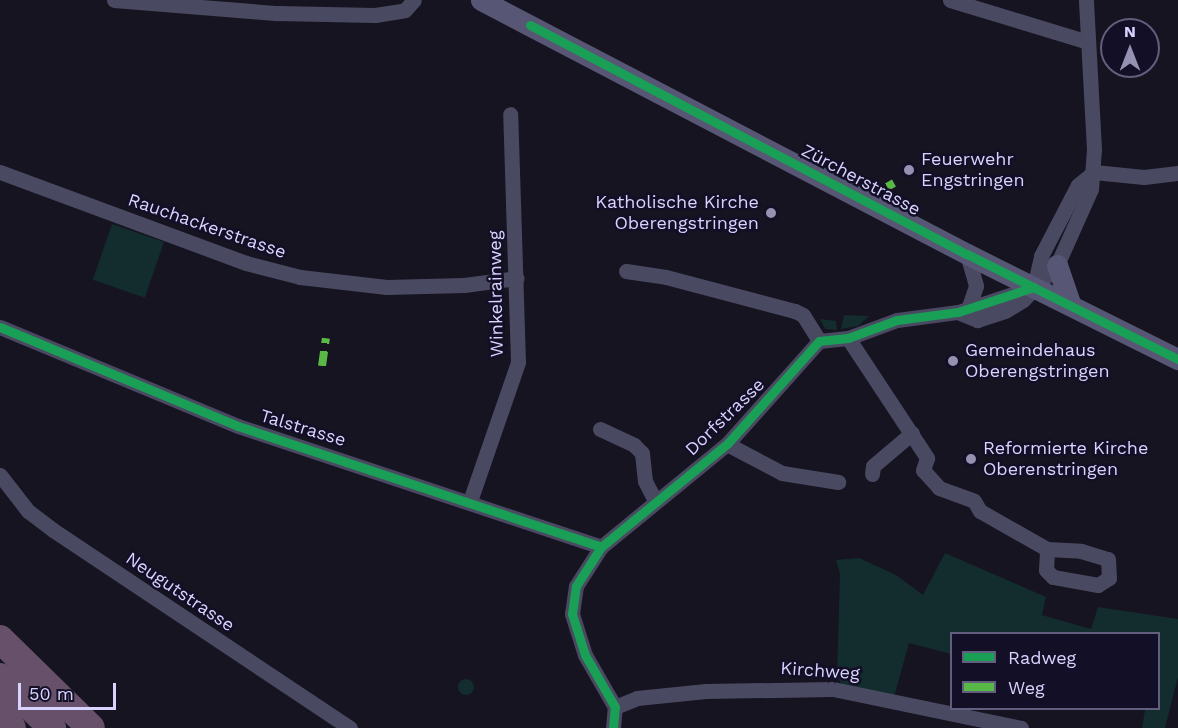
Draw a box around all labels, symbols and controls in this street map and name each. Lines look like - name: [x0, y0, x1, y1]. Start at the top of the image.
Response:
- north arrow: [1100, 18, 1160, 78]
- text: N: [1124, 22, 1136, 41]
- street label: Zürcherstrasse: [798, 140, 924, 220]
- place label: Feuerwehr Engstringen: [921, 149, 1025, 192]
- marker: Feuerwehr Engstringen: [902, 163, 916, 177]
- street label: Rauchackerstrasse: [125, 189, 289, 263]
- place label: Katholische Kirche Oberengstringen: [595, 192, 759, 234]
- marker: Katholische Kirche Oberengstringen: [764, 206, 778, 220]
- street label: Winkelrainweg: [484, 230, 508, 358]
- place label: Gemeindehaus Oberengstringen: [965, 340, 1110, 382]
- marker: Gemeindehaus Oberengstringen: [946, 354, 960, 368]
- street label: Dorfstrasse: [681, 374, 769, 460]
- street label: Talstrasse: [258, 405, 348, 451]
- place label: Reformierte Kirche Oberenstringen: [983, 438, 1148, 480]
- marker: Reformierte Kirche Oberenstringen: [964, 452, 978, 466]
- street label: Neugutstrasse: [122, 548, 238, 636]
- legend: [950, 632, 1160, 710]
- text: Radweg: [1008, 647, 1076, 668]
- street label: Kirchweg: [780, 657, 860, 685]
- scale bar: [21, 671, 118, 709]
- text: Weg: [1008, 677, 1045, 698]
- text: 50 m: [29, 683, 74, 704]

